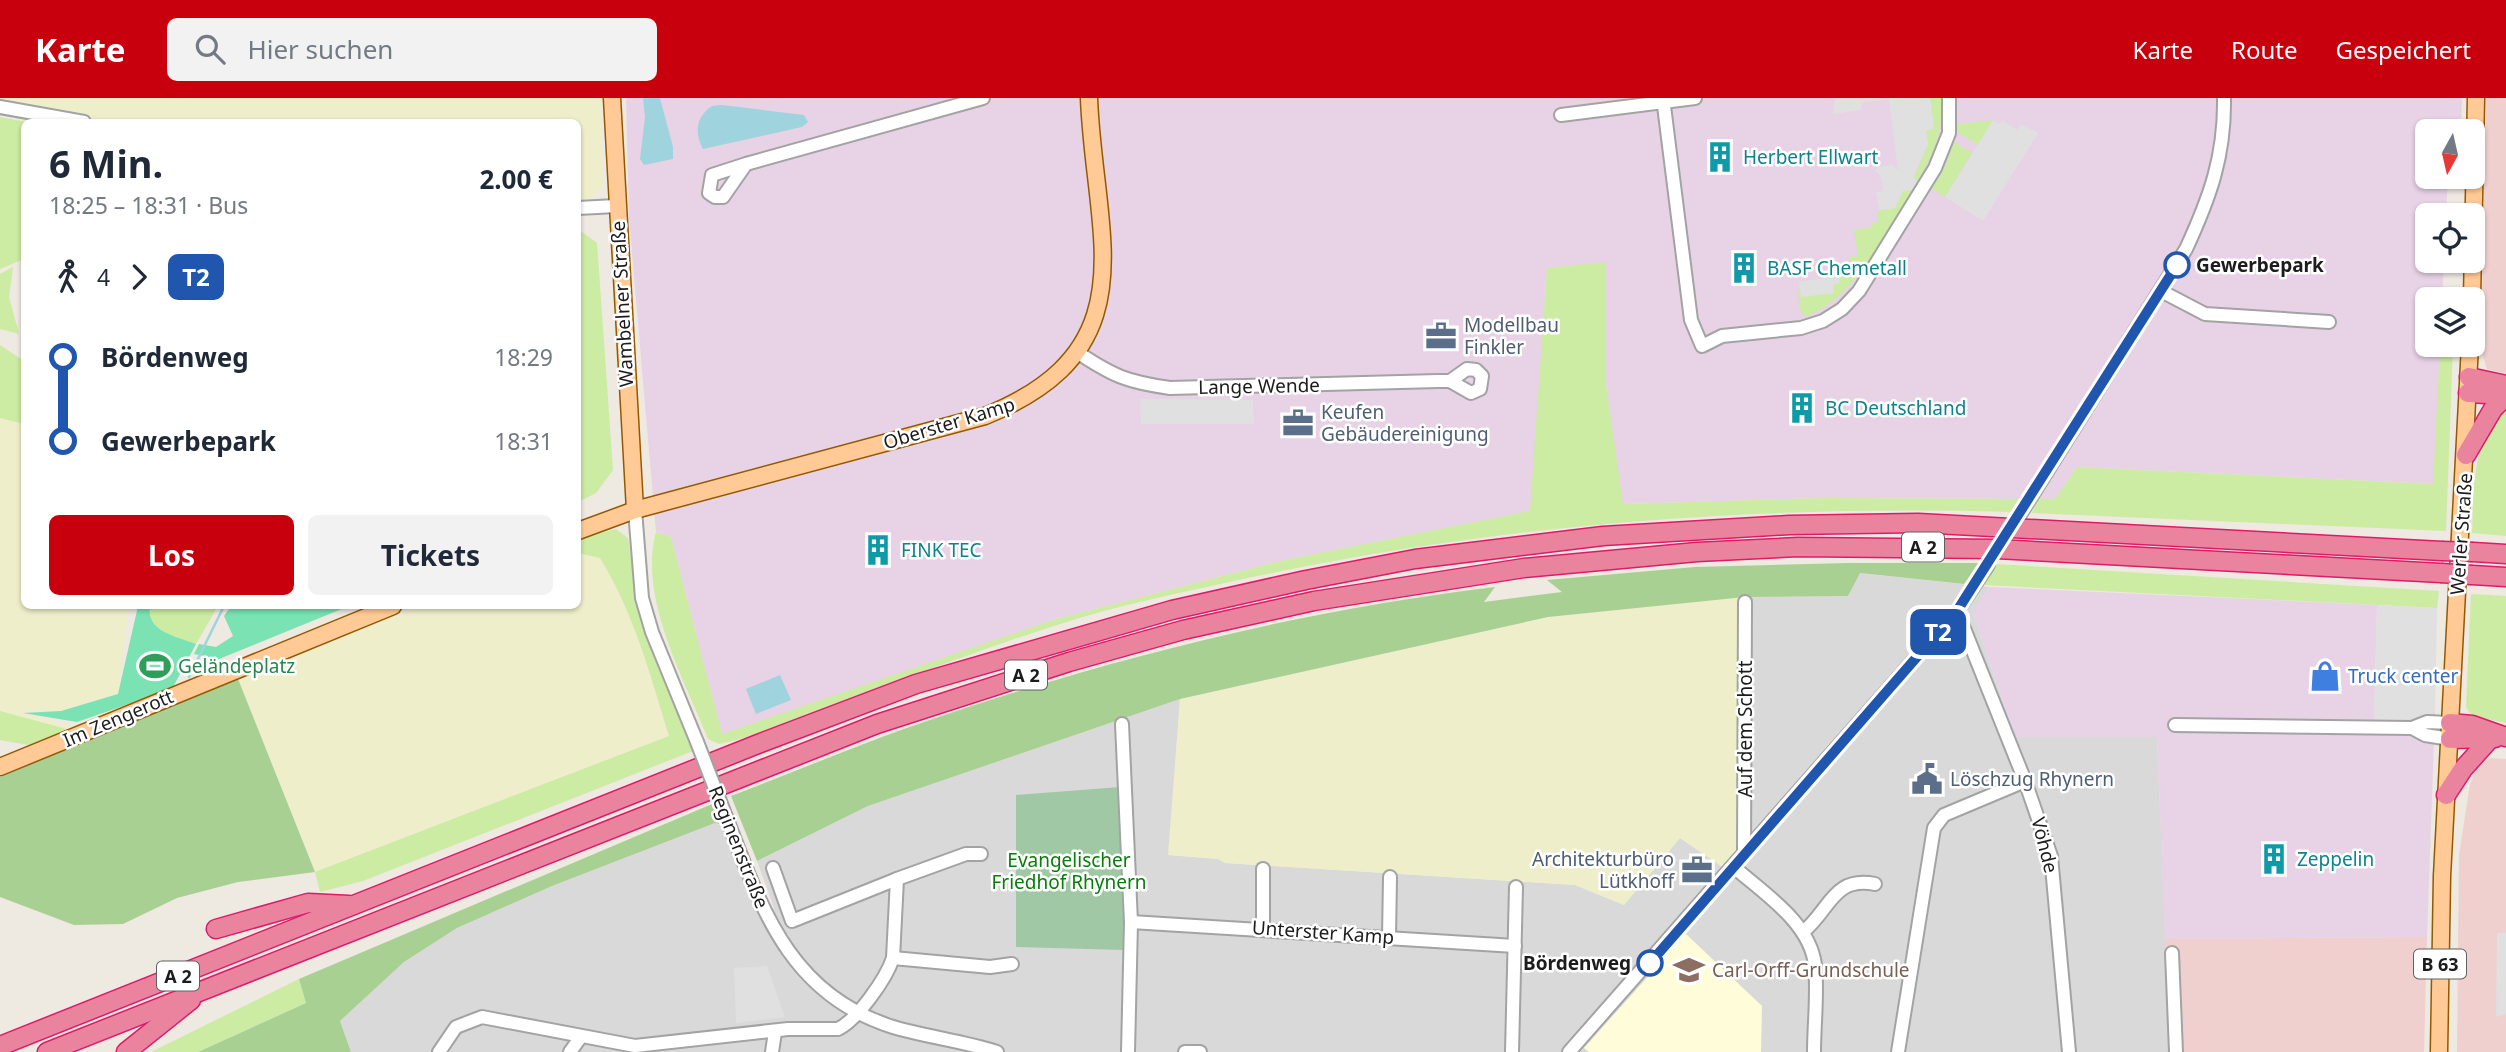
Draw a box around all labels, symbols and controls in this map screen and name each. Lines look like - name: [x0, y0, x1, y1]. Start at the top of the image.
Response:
- search box: [167, 18, 657, 81]
- text: Karte: [35, 27, 125, 72]
- icon: search: [191, 30, 229, 68]
- text: Hier suchen: [247, 31, 393, 67]
- text: Karte: [2133, 33, 2193, 66]
- text: Route: [2231, 33, 2298, 66]
- text: Gespeichert: [2336, 33, 2471, 66]
- north arrow: [2415, 119, 2485, 189]
- map controls: [2415, 119, 2485, 357]
- text: 6 Min.: [49, 137, 163, 189]
- building icon: Herbert Ellwart: [1703, 140, 1737, 174]
- place label: Herbert Ellwart: [1743, 144, 1878, 170]
- text: 2.00 €: [479, 161, 553, 197]
- text: 18:25 – 18:31 · Bus: [49, 189, 248, 221]
- button: locate: [2415, 203, 2485, 273]
- street label: Wambelner Straße: [605, 220, 639, 388]
- building icon: BASF Chemetall: [1727, 251, 1761, 285]
- marker: Gewerbepark: [2164, 252, 2190, 278]
- place label: Gewerbepark: [2196, 252, 2324, 278]
- place label: BASF Chemetall: [1767, 255, 1907, 281]
- icon: walk: [49, 258, 87, 296]
- icon: forward: [120, 258, 158, 296]
- text: T2: [182, 260, 210, 293]
- text: 4: [97, 261, 110, 293]
- button: layers: [2415, 287, 2485, 357]
- place label: Modellbau Finkler: [1464, 312, 1559, 360]
- office icon: Modellbau Finkler: [1424, 319, 1458, 353]
- text: Bördenweg: [101, 339, 249, 375]
- text: 18:29: [494, 341, 553, 373]
- street label: Lange Wende: [1198, 372, 1320, 400]
- street label: Oberster Kamp: [880, 391, 1018, 455]
- building icon: BC Deutschland: [1785, 391, 1819, 425]
- place label: BC Deutschland: [1825, 395, 1966, 421]
- place label: Keufen Gebäudereinigung: [1321, 399, 1489, 447]
- office icon: Keufen Gebäudereinigung: [1281, 406, 1315, 440]
- text: Gewerbepark: [101, 423, 276, 459]
- text: 18:31: [494, 425, 553, 457]
- street label: Werler Straße: [2444, 472, 2478, 596]
- button: Los: [49, 515, 294, 595]
- button: Tickets: [308, 515, 553, 595]
- road number: A 2: [1902, 532, 1944, 561]
- building icon: FINK TEC: [861, 533, 895, 567]
- place label: FINK TEC: [901, 537, 982, 563]
- line badge: T2: [1906, 609, 1969, 655]
- text: T2: [1924, 615, 1952, 648]
- sports icon: Geländeplatz: [138, 649, 172, 683]
- place label: Geländeplatz: [178, 653, 295, 679]
- shop icon: Truck center: [2308, 659, 2342, 693]
- road number: A 2: [1005, 660, 1047, 690]
- street label: Auf dem Schott: [1732, 660, 1758, 797]
- place label: Truck center: [2348, 663, 2459, 689]
- street label: Im Zengerott: [59, 683, 177, 753]
- public building icon: Löschzug Rhynern: [1910, 762, 1944, 796]
- place label: Löschzug Rhynern: [1950, 766, 2114, 792]
- street label: Reginenstraße: [703, 782, 775, 912]
- street label: Vöhde: [2026, 814, 2064, 876]
- building icon: Zeppelin: [2257, 842, 2291, 876]
- place label: Architekturbüro Lütkhoff: [1532, 846, 1675, 894]
- place label: Zeppelin: [2297, 846, 2374, 872]
- park label: Evangelischer Friedhof Rhynern: [991, 847, 1147, 895]
- office icon: Architekturbüro Lütkhoff: [1680, 853, 1714, 887]
- street label: Unterster Kamp: [1251, 914, 1395, 950]
- place label: Bördenweg: [1523, 950, 1631, 976]
- marker: Bördenweg: [1637, 950, 1663, 976]
- road number: B 63: [2414, 950, 2466, 978]
- school or university icon: Carl-Orff-Grundschule: [1672, 953, 1706, 987]
- place label: Carl-Orff-Grundschule: [1712, 957, 1910, 983]
- road number: A 2: [157, 962, 199, 990]

